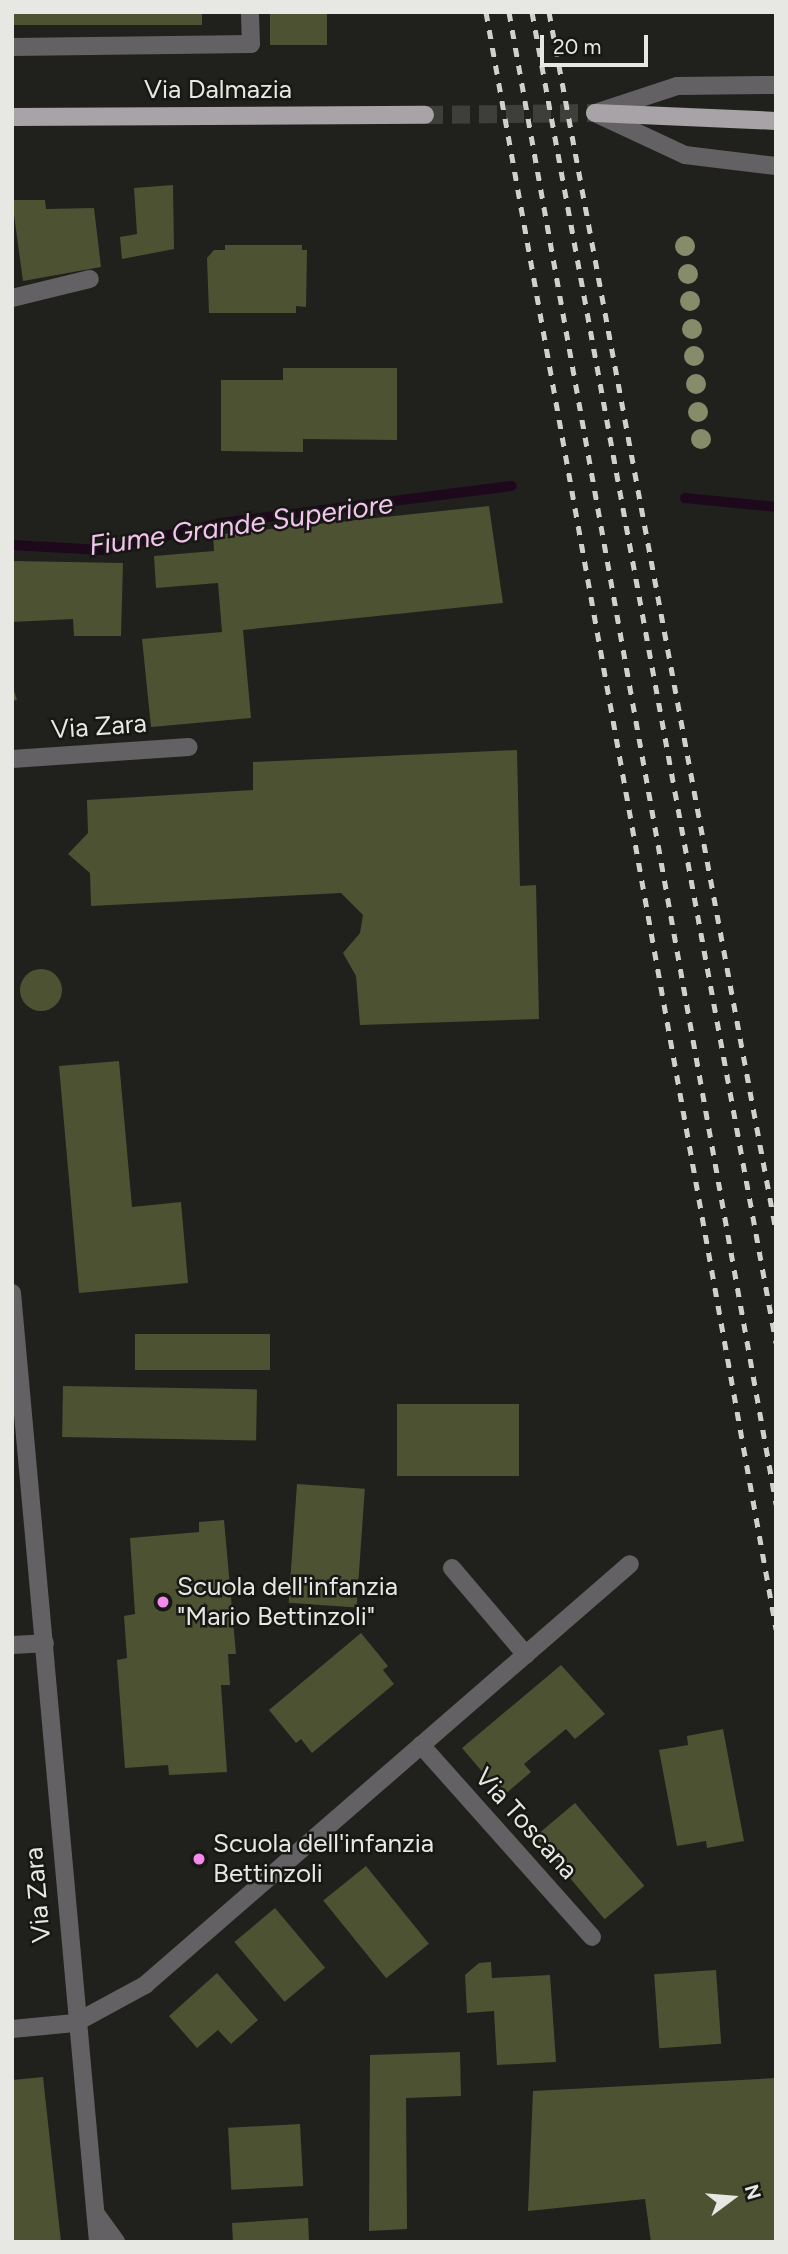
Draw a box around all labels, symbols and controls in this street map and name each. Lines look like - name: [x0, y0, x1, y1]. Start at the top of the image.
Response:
- scale bar: [543, 21, 652, 65]
- text: 20 m: [553, 34, 601, 59]
- street label: Via Dalmazia: [144, 74, 292, 106]
- water label: Fiume Grande Superiore: [87, 486, 395, 562]
- street label: Via Zara: [50, 708, 148, 746]
- place label: Scuola dell'infanzia "Mario Bettinzoli": [177, 1571, 398, 1632]
- marker: Scuola dell'infanzia "Mario Bettinzoli": [155, 1594, 171, 1610]
- street label: Via Toscana: [468, 1762, 584, 1886]
- place label: Scuola dell'infanzia Bettinzoli: [213, 1828, 434, 1890]
- street label: Via Zara: [18, 1846, 58, 1944]
- marker: Scuola dell'infanzia Bettinzoli: [191, 1851, 207, 1867]
- north arrow: [697, 2163, 767, 2233]
- text: N: [740, 2182, 766, 2202]

